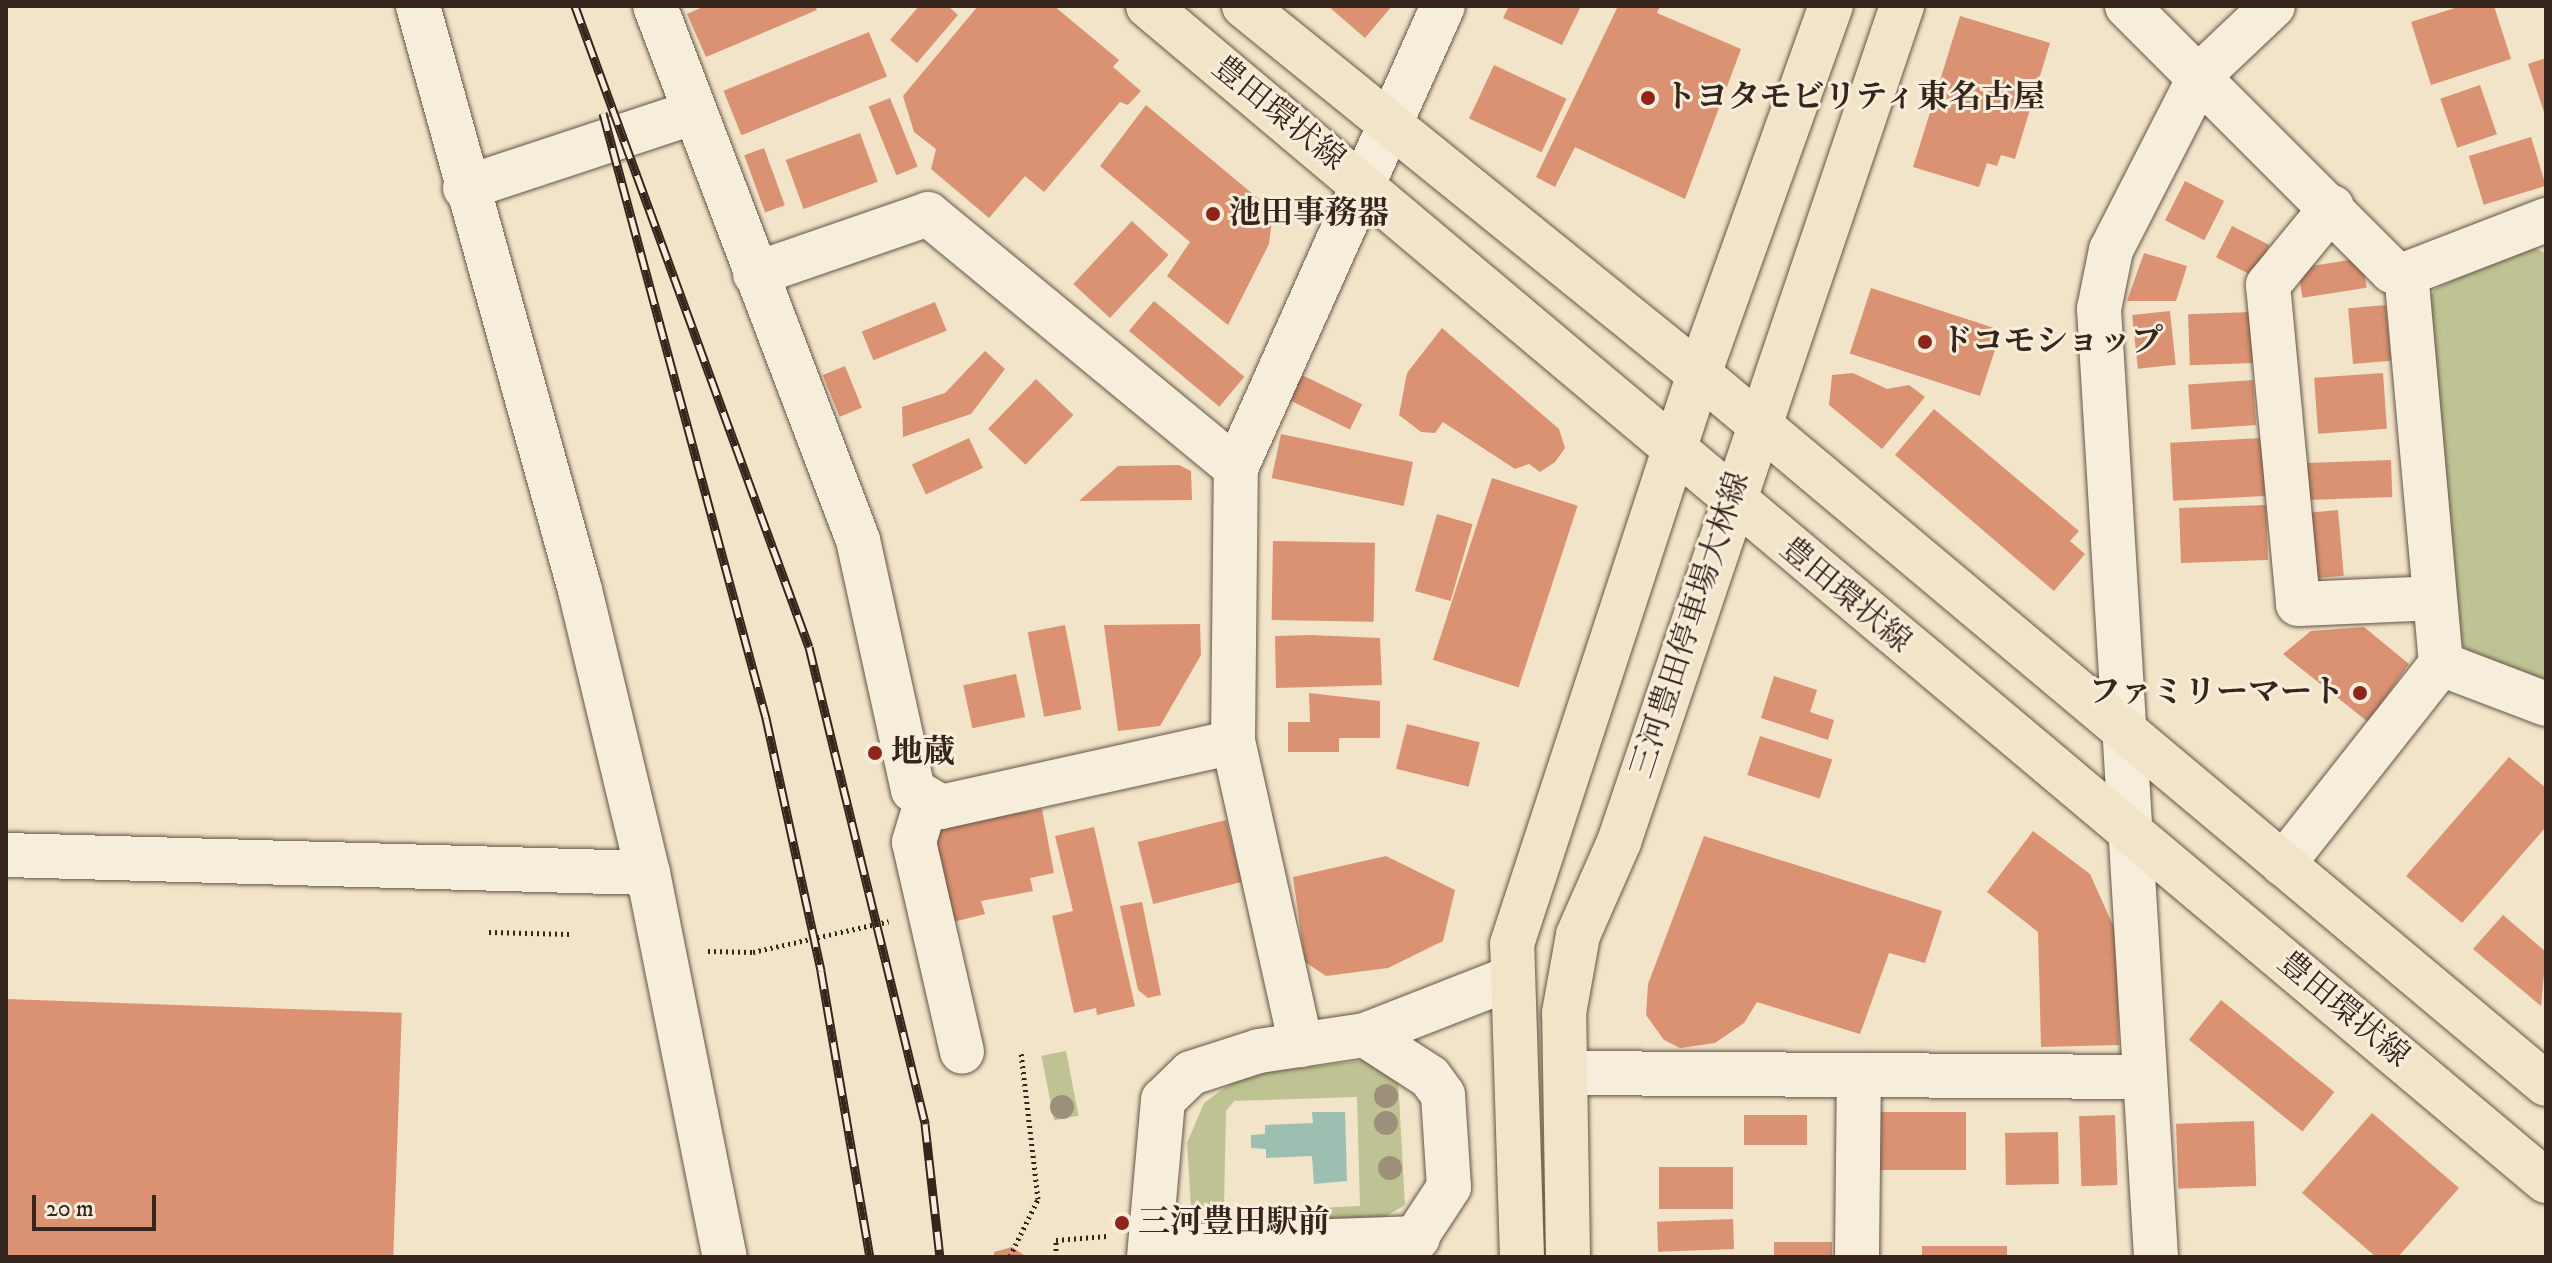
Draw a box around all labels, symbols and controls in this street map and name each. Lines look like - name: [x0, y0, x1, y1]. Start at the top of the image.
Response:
- street label: 豊田環状線: [1204, 49, 1352, 179]
- place label: トヨタモビリティ東名古屋: [1664, 79, 2048, 117]
- marker: トヨタモビリティ東名古屋: [1639, 89, 1657, 107]
- place label: 池田事務器: [1229, 195, 1389, 233]
- marker: 池田事務器: [1204, 205, 1222, 223]
- place label: ドコモショップ: [1941, 323, 2165, 361]
- marker: ドコモショップ: [1916, 333, 1934, 351]
- street label: 三河豊田停車場大林線: [1623, 467, 1759, 783]
- street label: 豊田環状線: [1771, 530, 1919, 662]
- place label: ファミリーマート: [2088, 674, 2344, 712]
- marker: ファミリーマート: [2351, 684, 2369, 702]
- place label: 地蔵: [891, 734, 955, 772]
- marker: 地蔵: [866, 744, 884, 762]
- street label: 豊田環状線: [2269, 944, 2417, 1076]
- scale bar: [36, 1179, 160, 1229]
- text: 20 m: [46, 1194, 94, 1224]
- place label: 三河豊田駅前: [1138, 1204, 1330, 1242]
- marker: 三河豊田駅前: [1113, 1214, 1131, 1232]

